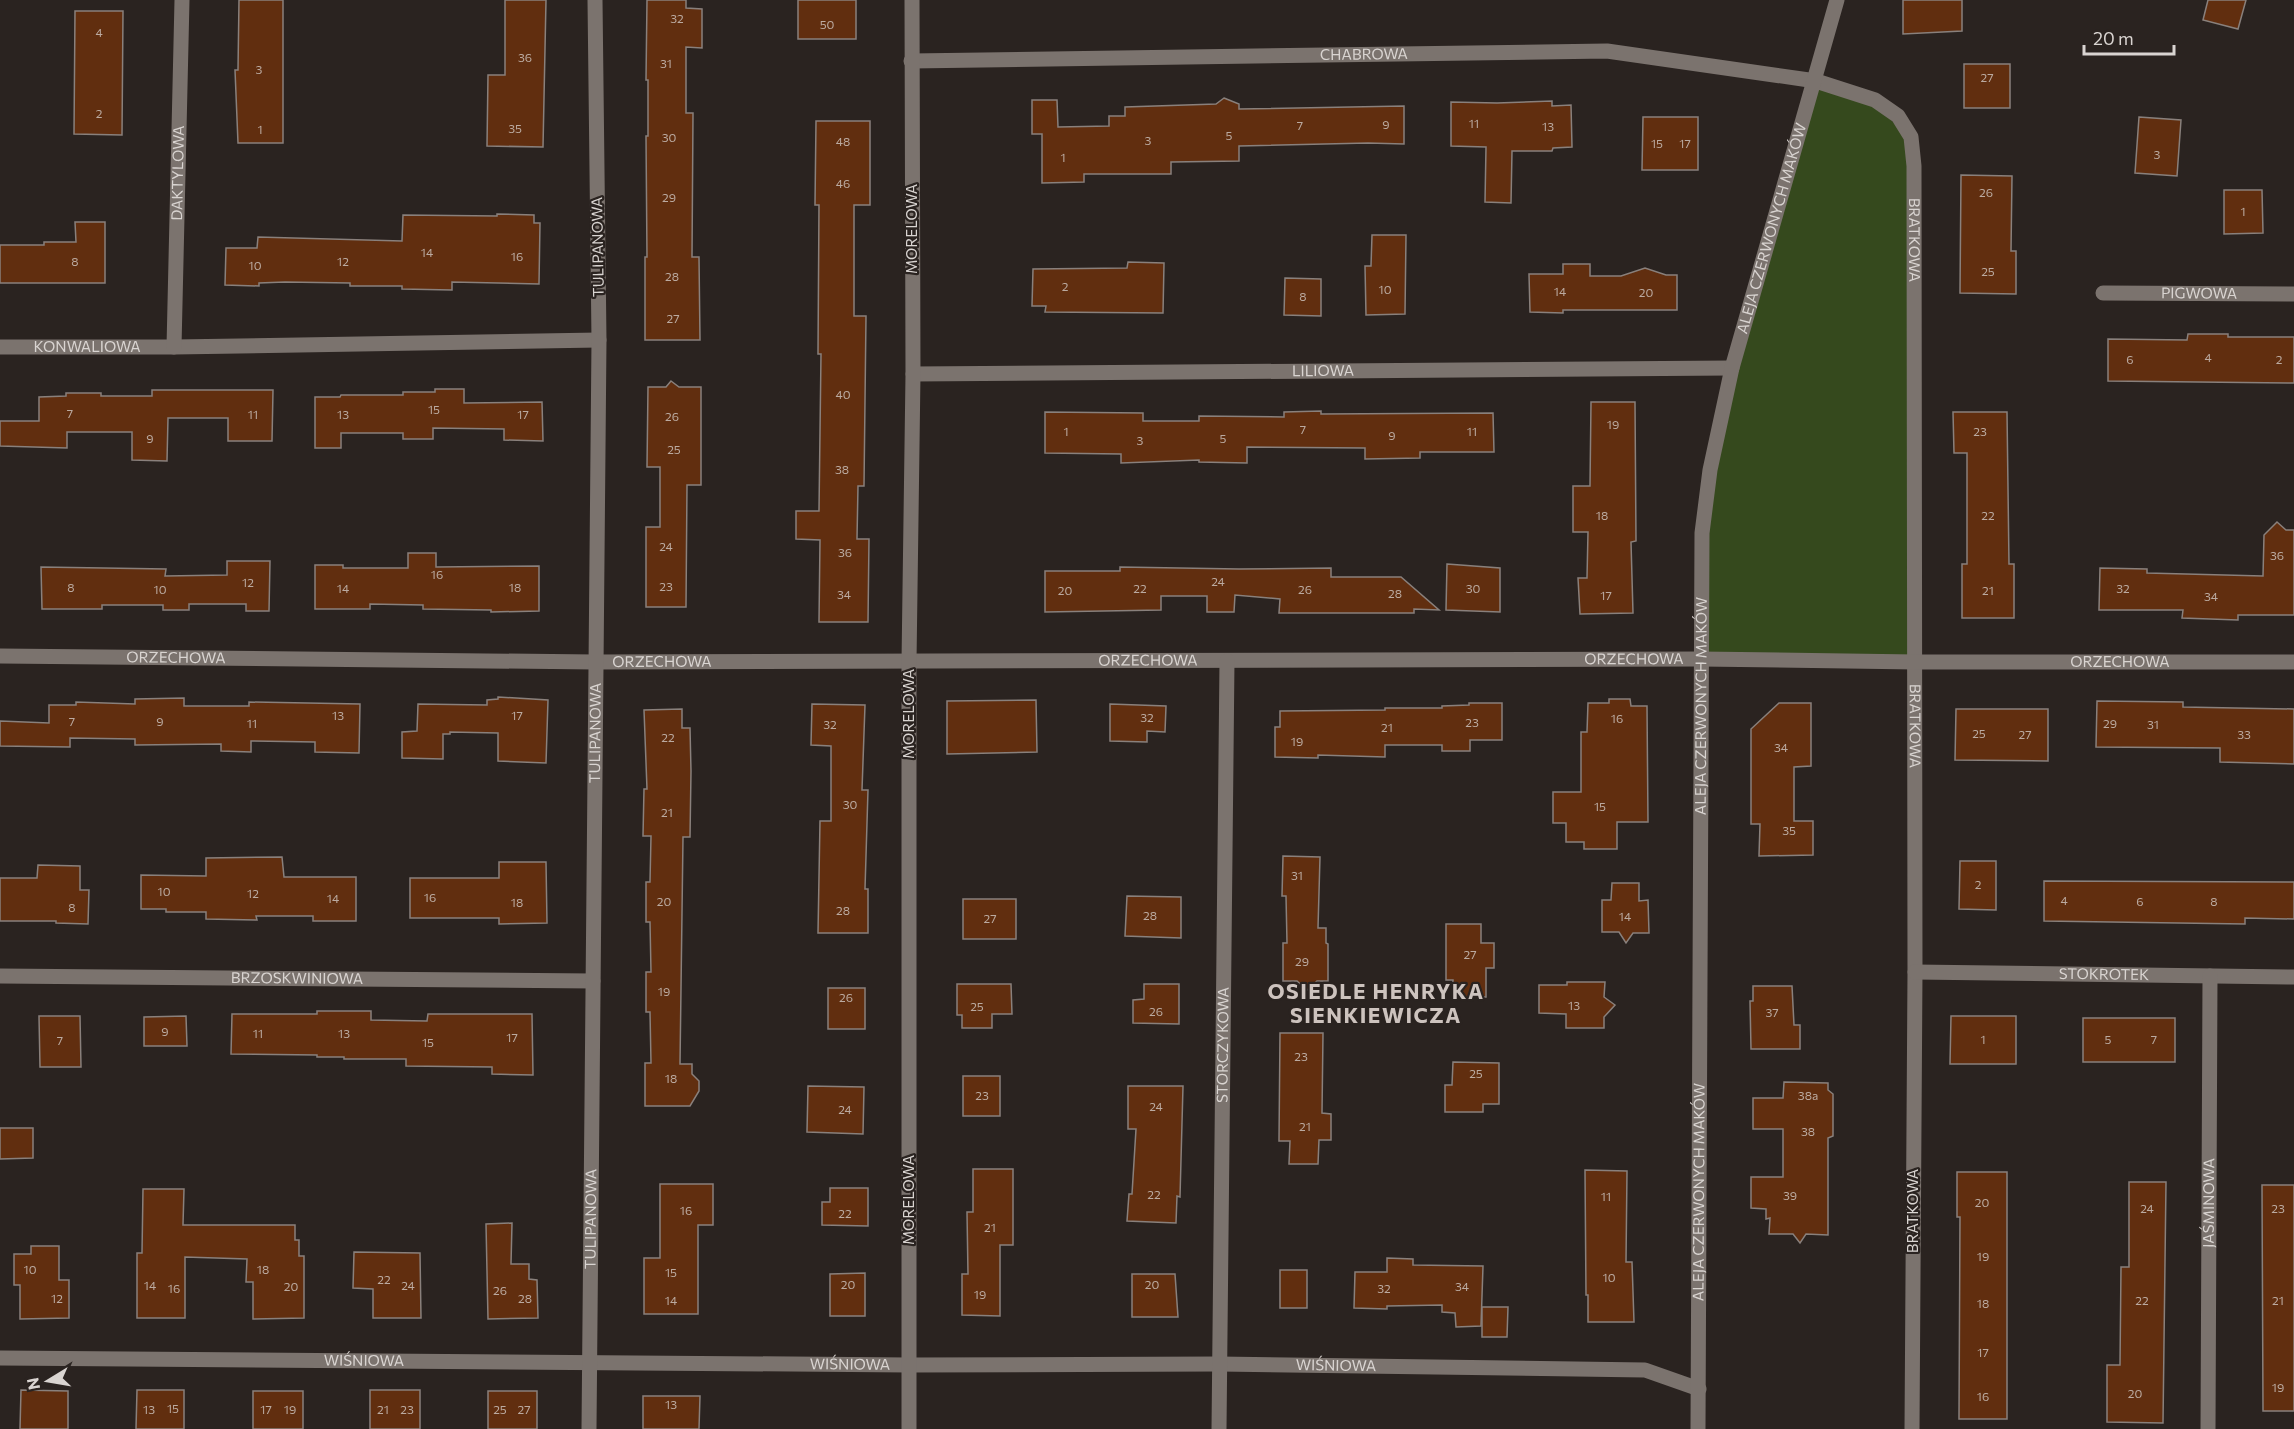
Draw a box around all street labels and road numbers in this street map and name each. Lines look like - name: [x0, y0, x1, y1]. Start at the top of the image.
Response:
- street label: CHABROWA: [1320, 44, 1408, 63]
- street label: ALEJA CZERWONYCH MAKÓW: [1732, 121, 1809, 336]
- street label: DAKTYLOWA: [167, 125, 187, 221]
- street label: MORELOWA: [902, 184, 920, 274]
- street label: TULIPANOWA: [587, 197, 607, 297]
- street label: BRATKOWA: [1906, 198, 1924, 282]
- street label: PIGWOWA: [2161, 283, 2237, 302]
- street label: KONWALIOWA: [33, 337, 141, 355]
- street label: LILIOWA: [1292, 361, 1354, 379]
- street label: ALEJA CZERWONYCH MAKÓW: [1691, 597, 1710, 815]
- street label: ORZECHOWA: [126, 647, 226, 666]
- street label: ORZECHOWA: [1584, 649, 1684, 667]
- street label: ORZECHOWA: [1098, 650, 1198, 669]
- street label: ORZECHOWA: [612, 652, 712, 670]
- street label: ORZECHOWA: [2070, 652, 2170, 670]
- street label: MORELOWA: [899, 669, 917, 759]
- street label: TULIPANOWA: [585, 683, 604, 783]
- street label: BRATKOWA: [1907, 684, 1925, 768]
- street label: STOKROTEK: [2059, 964, 2149, 983]
- street label: BRZOSKWINIOWA: [231, 968, 363, 987]
- street label: STORCZYKOWA: [1212, 987, 1232, 1103]
- street label: ALEJA CZERWONYCH MAKÓW: [1688, 1083, 1708, 1301]
- street label: MORELOWA: [899, 1155, 917, 1245]
- street label: JAŚMINOWA: [2198, 1158, 2217, 1248]
- street label: TULIPANOWA: [580, 1169, 599, 1269]
- street label: BRATKOWA: [1903, 1169, 1921, 1253]
- street label: WIŚNIOWA: [324, 1350, 404, 1369]
- street label: WIŚNIOWA: [810, 1353, 890, 1373]
- street label: WIŚNIOWA: [1296, 1354, 1376, 1374]

